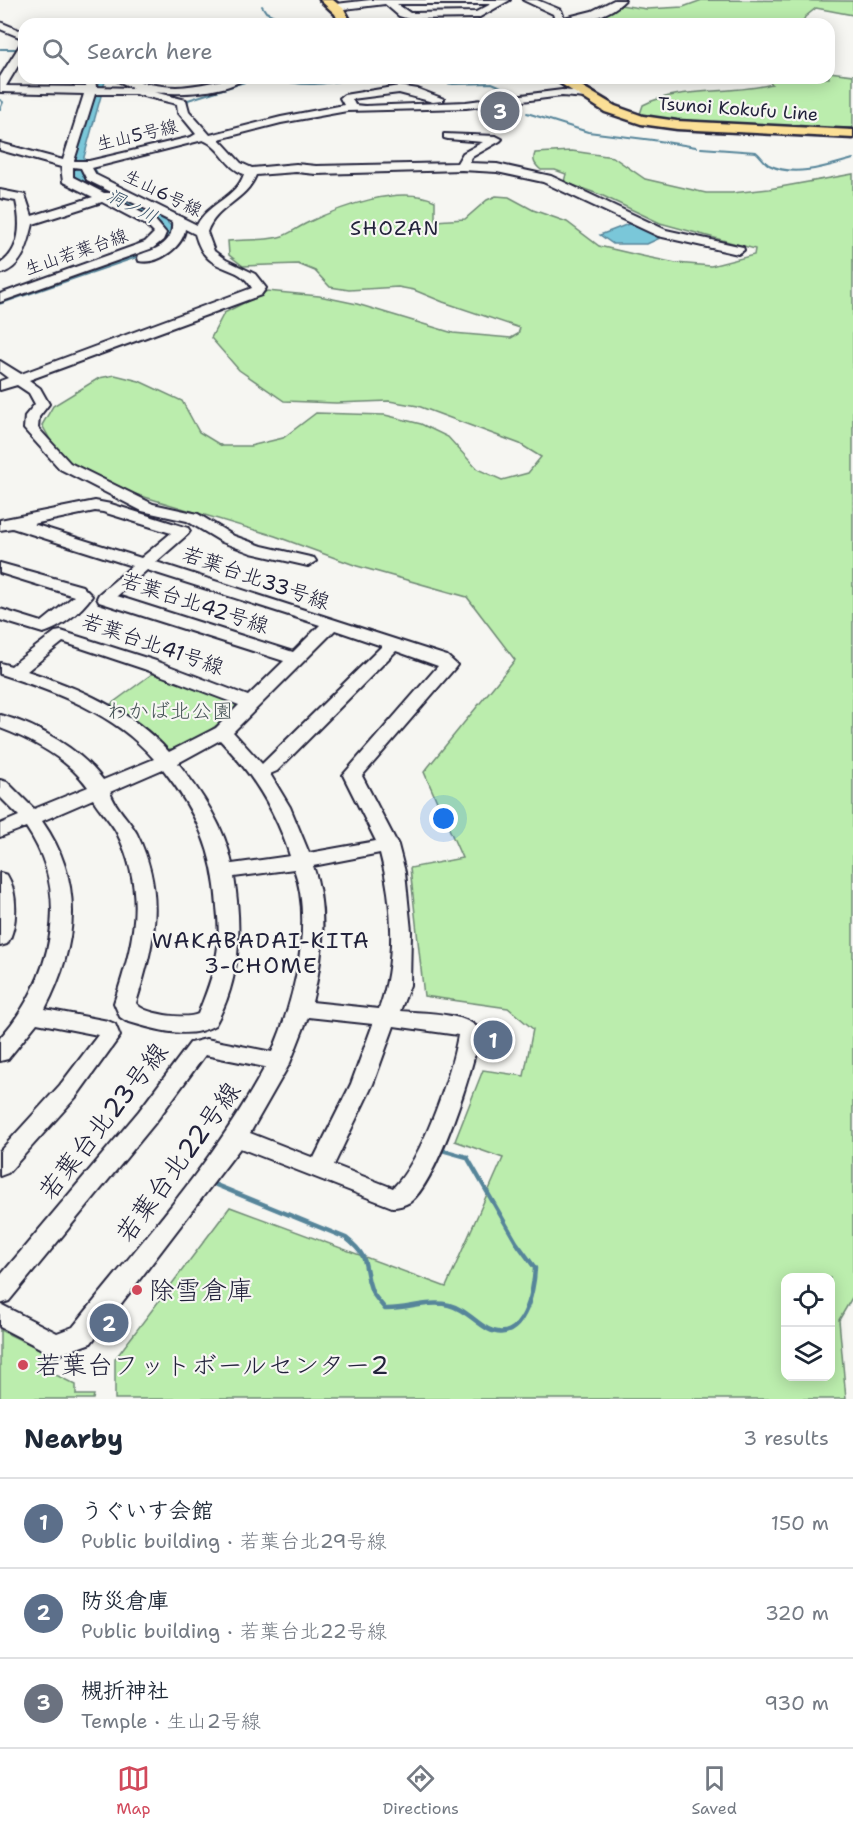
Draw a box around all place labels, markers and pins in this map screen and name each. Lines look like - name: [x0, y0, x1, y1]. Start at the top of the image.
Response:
- pin: 3: [480, 88, 520, 134]
- pin: 1: [474, 1018, 512, 1062]
- place label: 除雪倉庫: [149, 1272, 253, 1307]
- marker: 除雪倉庫: [130, 1283, 144, 1297]
- pin: 2: [90, 1300, 128, 1346]
- place label: 若葉台フットボールセンター2: [35, 1347, 389, 1382]
- marker: 若葉台フットボールセンター2: [16, 1358, 30, 1372]

